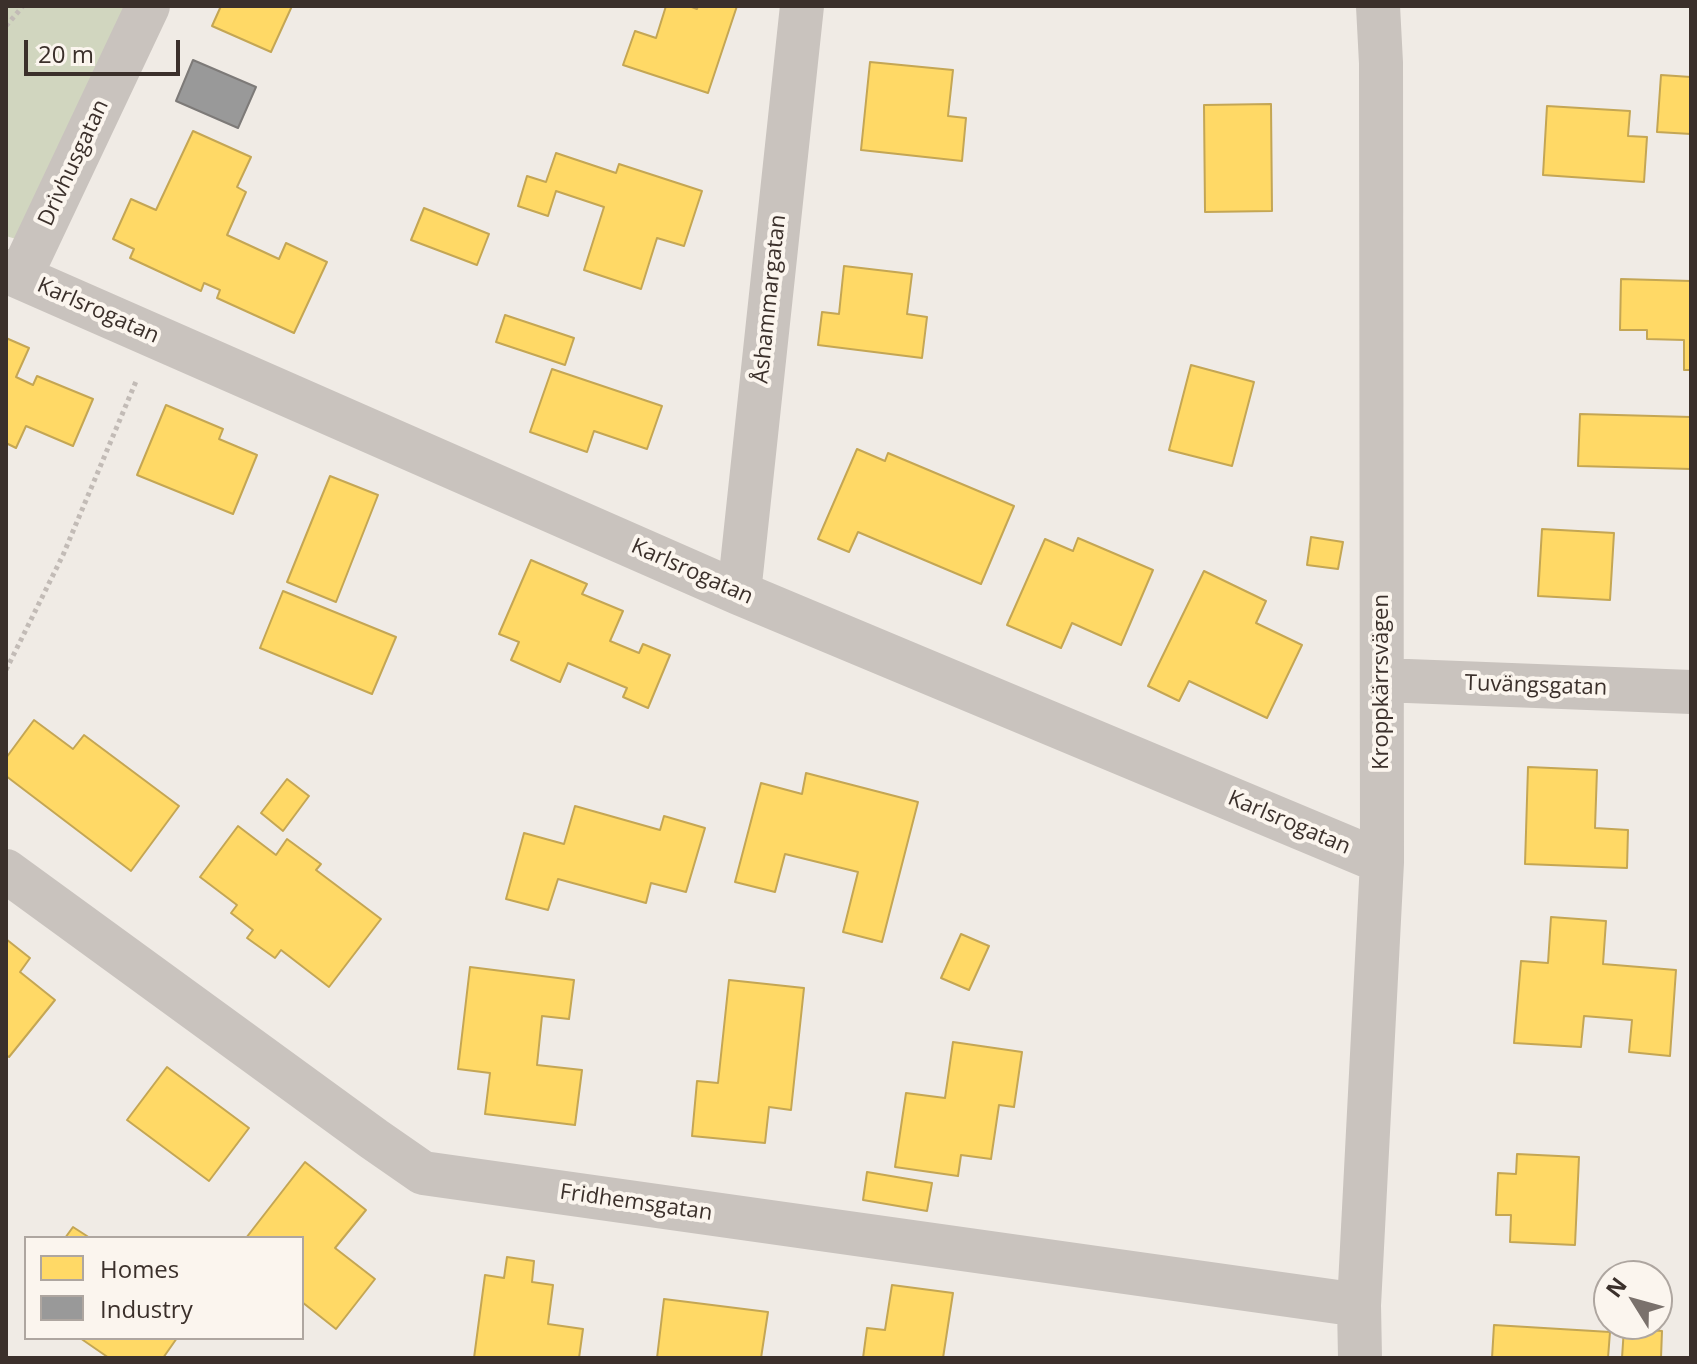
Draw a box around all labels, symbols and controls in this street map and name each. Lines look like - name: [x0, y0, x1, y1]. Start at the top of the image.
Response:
- scale bar: [28, 24, 184, 74]
- text: 20 m: [38, 37, 94, 70]
- street label: Drivhusgatan: [33, 95, 115, 231]
- street label: Åshammargatan: [748, 213, 792, 385]
- street label: Karlsrogatan: [33, 272, 163, 350]
- street label: Karlsrogatan: [627, 533, 757, 611]
- street label: Kroppkärrsvägen: [1369, 594, 1395, 770]
- street label: Tuvängsgatan: [1464, 670, 1608, 702]
- street label: Karlsrogatan: [1224, 785, 1354, 861]
- street label: Fridhemsgatan: [558, 1179, 714, 1227]
- legend: [24, 1236, 304, 1340]
- text: Homes: [100, 1252, 179, 1285]
- north arrow: [1593, 1260, 1673, 1340]
- text: N: [1598, 1271, 1633, 1303]
- text: Industry: [100, 1292, 193, 1325]

